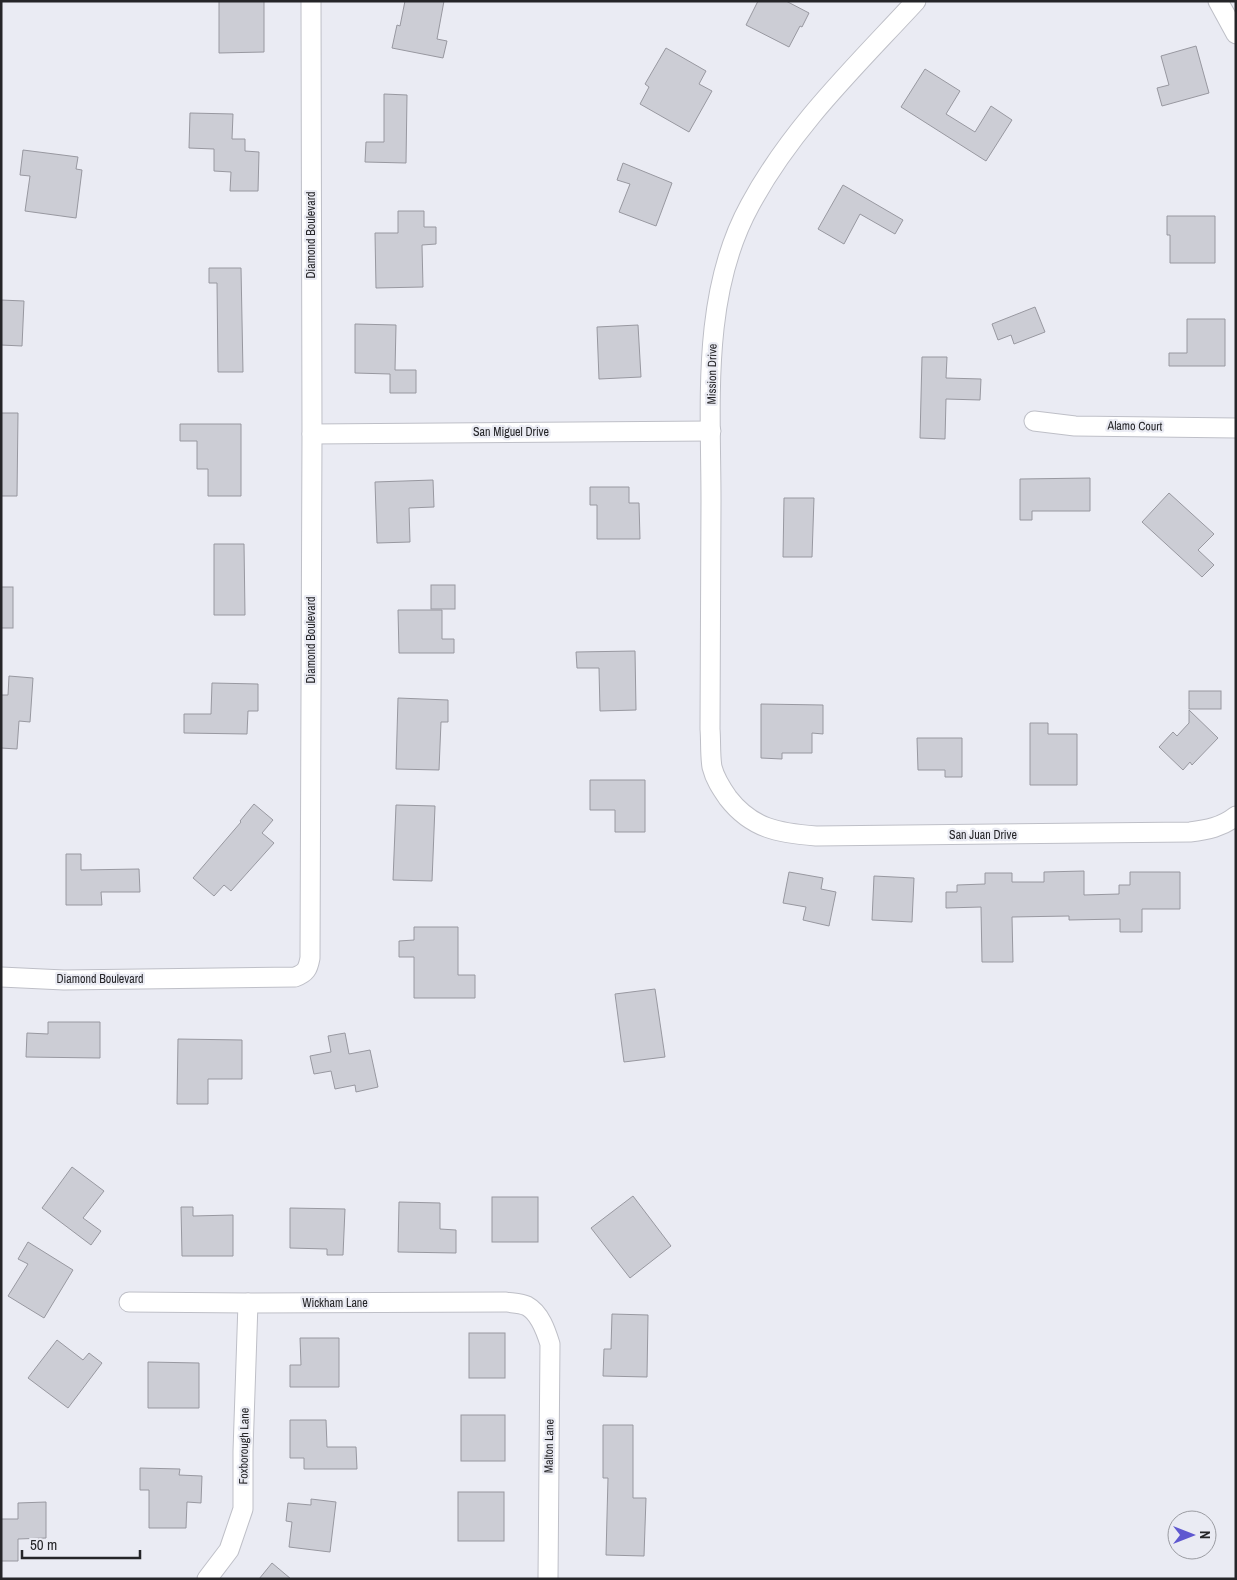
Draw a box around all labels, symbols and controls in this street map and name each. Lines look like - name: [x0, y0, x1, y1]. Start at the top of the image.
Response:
- street label: Diamond Boulevard: [303, 192, 319, 278]
- street label: Mission Drive: [703, 344, 721, 404]
- street label: Alamo Court: [1107, 418, 1163, 434]
- street label: San Miguel Drive: [473, 424, 549, 440]
- street label: Diamond Boulevard: [303, 597, 319, 683]
- street label: San Juan Drive: [949, 827, 1017, 843]
- street label: Diamond Boulevard: [57, 971, 143, 987]
- street label: Wickham Lane: [302, 1295, 368, 1311]
- street label: Foxborough Lane: [235, 1408, 253, 1484]
- street label: Malton Lane: [541, 1419, 557, 1473]
- north arrow: [1167, 1510, 1217, 1560]
- scale bar: [22, 1528, 140, 1560]
- text: N: [1196, 1531, 1214, 1539]
- text: 50 m: [30, 1534, 57, 1555]

